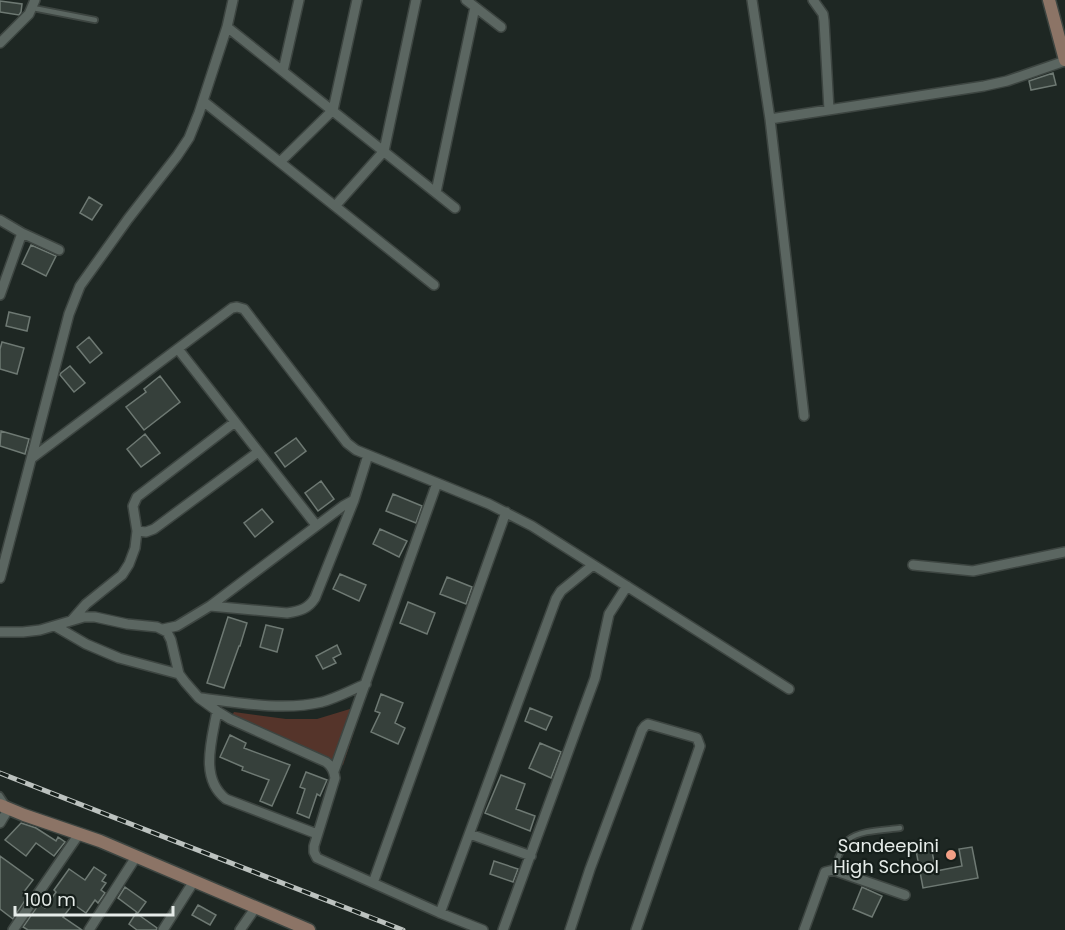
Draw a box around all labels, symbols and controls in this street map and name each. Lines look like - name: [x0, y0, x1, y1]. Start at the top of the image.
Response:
- place label: Sandeepini High School: [833, 833, 939, 879]
- marker: Sandeepini High School: [944, 848, 958, 862]
- scale bar: [15, 879, 172, 917]
- text: 100 m: [24, 887, 76, 912]

